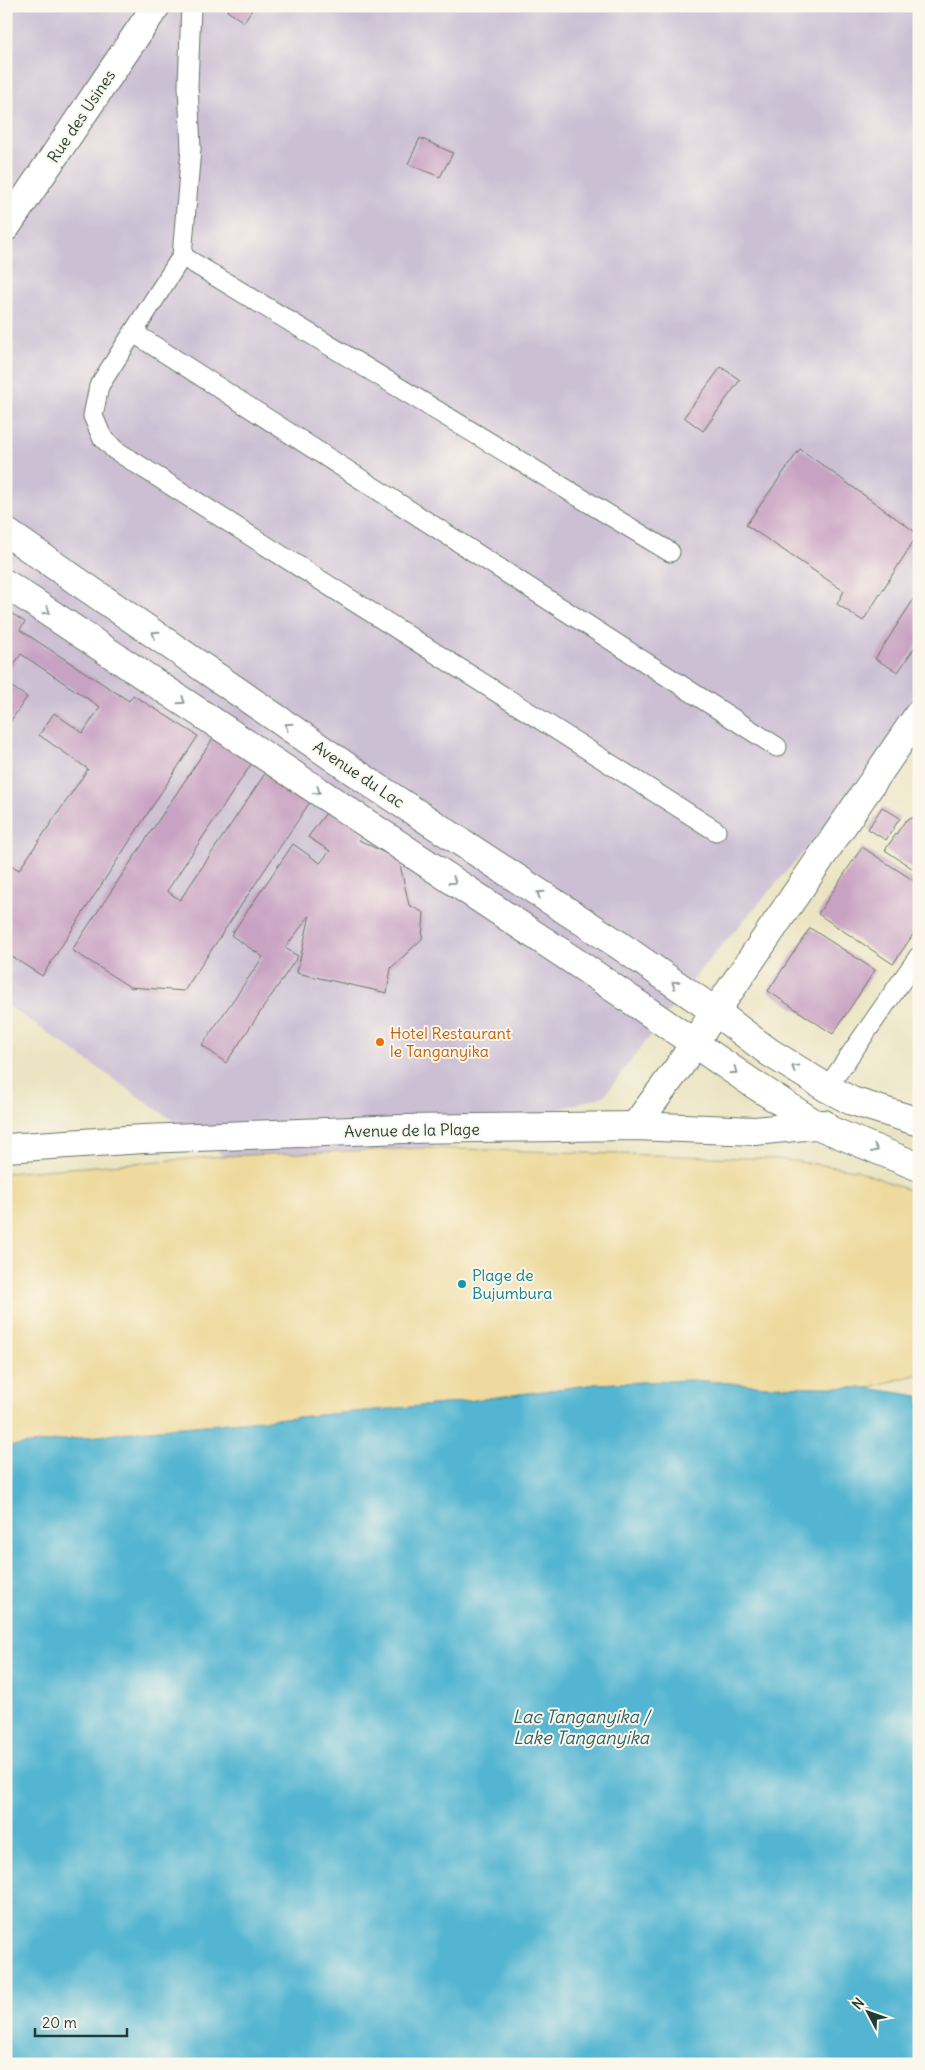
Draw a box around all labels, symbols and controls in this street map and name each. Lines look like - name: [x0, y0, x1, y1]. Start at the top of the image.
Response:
- street label: Rue des Usines: [43, 66, 119, 166]
- one-way arrow: [41, 605, 50, 614]
- one-way arrow: [151, 631, 160, 640]
- one-way arrow: [176, 695, 186, 704]
- one-way arrow: [285, 723, 294, 732]
- street label: Avenue du Lac: [310, 736, 408, 812]
- one-way arrow: [312, 785, 321, 794]
- one-way arrow: [447, 875, 456, 884]
- one-way arrow: [537, 891, 546, 900]
- one-way arrow: [672, 981, 681, 990]
- place label: Hotel Restaurant le Tanganyika: [390, 1023, 512, 1061]
- marker: Hotel Restaurant le Tanganyika: [374, 1036, 386, 1048]
- one-way arrow: [791, 1064, 800, 1074]
- one-way arrow: [728, 1065, 738, 1074]
- street label: Avenue de la Plage: [344, 1119, 480, 1141]
- one-way arrow: [870, 1143, 879, 1154]
- place label: Plage de Bujumbura: [472, 1265, 552, 1303]
- marker: Plage de Bujumbura: [456, 1278, 468, 1290]
- water label: Lac Tanganyika / Lake Tanganyika: [512, 1705, 652, 1749]
- north arrow: [842, 1988, 892, 2038]
- text: N: [848, 1994, 868, 2013]
- scale bar: [35, 2005, 128, 2037]
- text: 20 m: [42, 2013, 77, 2032]

